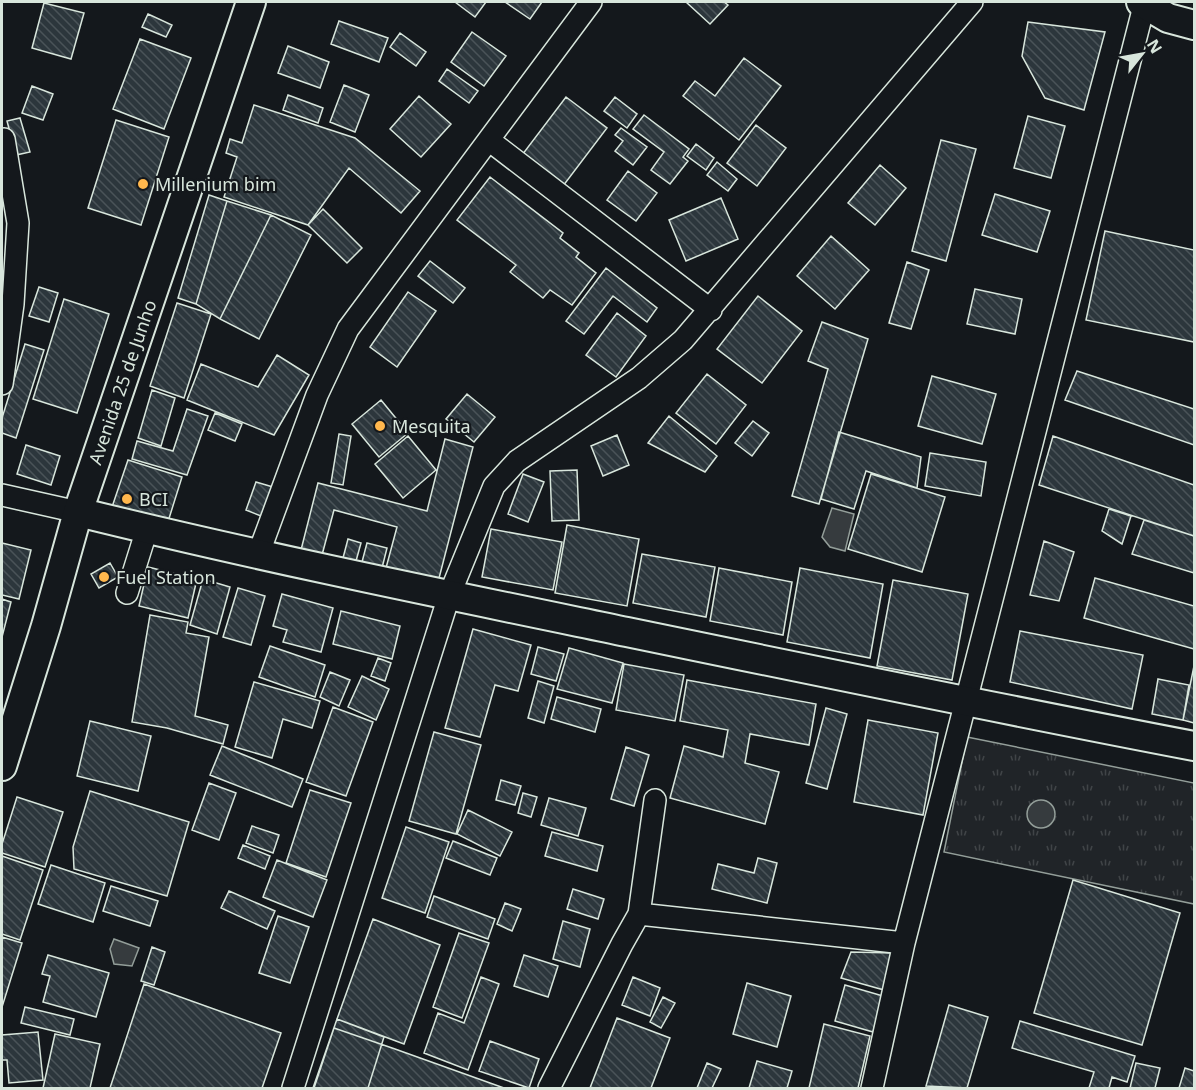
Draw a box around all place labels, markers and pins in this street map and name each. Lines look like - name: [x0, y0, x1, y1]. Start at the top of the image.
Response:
- place label: Millenium bim: [155, 172, 276, 196]
- marker: Millenium bim: [136, 177, 150, 191]
- place label: Mesquita: [392, 414, 471, 438]
- marker: Mesquita: [373, 419, 387, 433]
- place label: BCI: [139, 487, 168, 511]
- marker: BCI: [120, 492, 134, 506]
- place label: Fuel Station: [116, 565, 216, 589]
- marker: Fuel Station: [97, 570, 111, 584]

